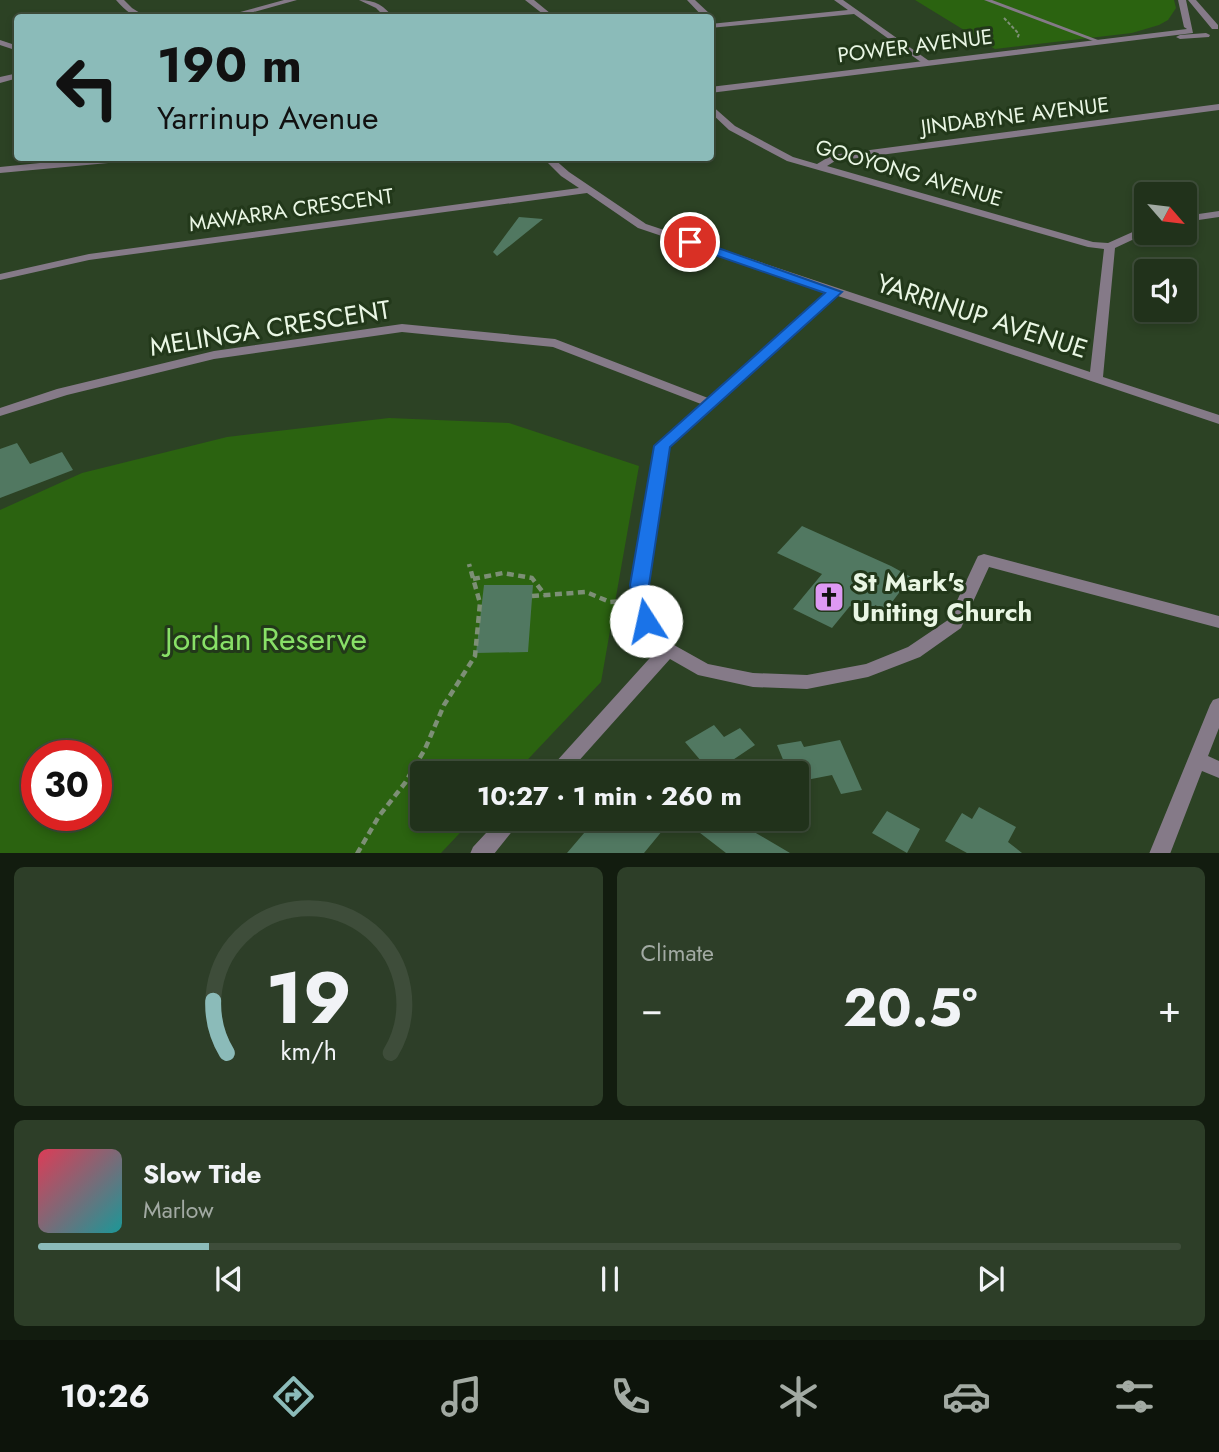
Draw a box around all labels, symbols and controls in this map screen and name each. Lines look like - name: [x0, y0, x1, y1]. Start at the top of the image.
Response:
- street label: POWER AVENUE: [836, 22, 994, 70]
- text: 190 m: [157, 30, 302, 100]
- icon: left: [42, 42, 133, 133]
- street label: JINDABYNE AVENUE: [916, 90, 1111, 143]
- text: Yarrinup Avenue: [157, 95, 379, 141]
- street label: GOOYONG AVENUE: [812, 132, 1006, 214]
- street label: MAWARRA CRESCENT: [187, 181, 395, 239]
- north arrow: [1134, 182, 1197, 245]
- map controls: [1134, 182, 1197, 322]
- pin: [660, 212, 720, 272]
- icon: arrive: [671, 223, 709, 261]
- button: sound: [1134, 259, 1197, 322]
- street label: YARRINUP AVENUE: [872, 264, 1092, 368]
- street label: MELINGA CRESCENT: [147, 290, 393, 366]
- place label: St Mark's Uniting Church: [852, 563, 1032, 631]
- church icon: St Mark's Uniting Church: [812, 580, 846, 614]
- position arrow: [609, 584, 683, 658]
- park label: Jordan Reserve: [161, 616, 367, 662]
- speed limit sign: 30: [21, 740, 112, 831]
- text: 10:27 · 1 min · 260 m: [477, 777, 742, 815]
- text: Climate: [641, 936, 714, 970]
- text: 19: [265, 945, 351, 1050]
- text: 20.5°: [843, 970, 977, 1046]
- text: −: [641, 981, 663, 1036]
- text: +: [1158, 981, 1181, 1036]
- text: km/h: [280, 1032, 337, 1068]
- text: Slow Tide: [143, 1155, 262, 1193]
- text: Marlow: [143, 1193, 214, 1227]
- icon: previous: [210, 1260, 248, 1298]
- icon: pause: [591, 1260, 629, 1298]
- icon: next: [972, 1260, 1010, 1298]
- icon: directions: [269, 1372, 318, 1421]
- icon: music: [437, 1372, 486, 1421]
- icon: phone: [606, 1372, 655, 1421]
- icon: climate: [774, 1372, 823, 1421]
- icon: car: [942, 1372, 991, 1421]
- icon: filters: [1110, 1372, 1159, 1421]
- text: 10:26: [60, 1373, 150, 1419]

